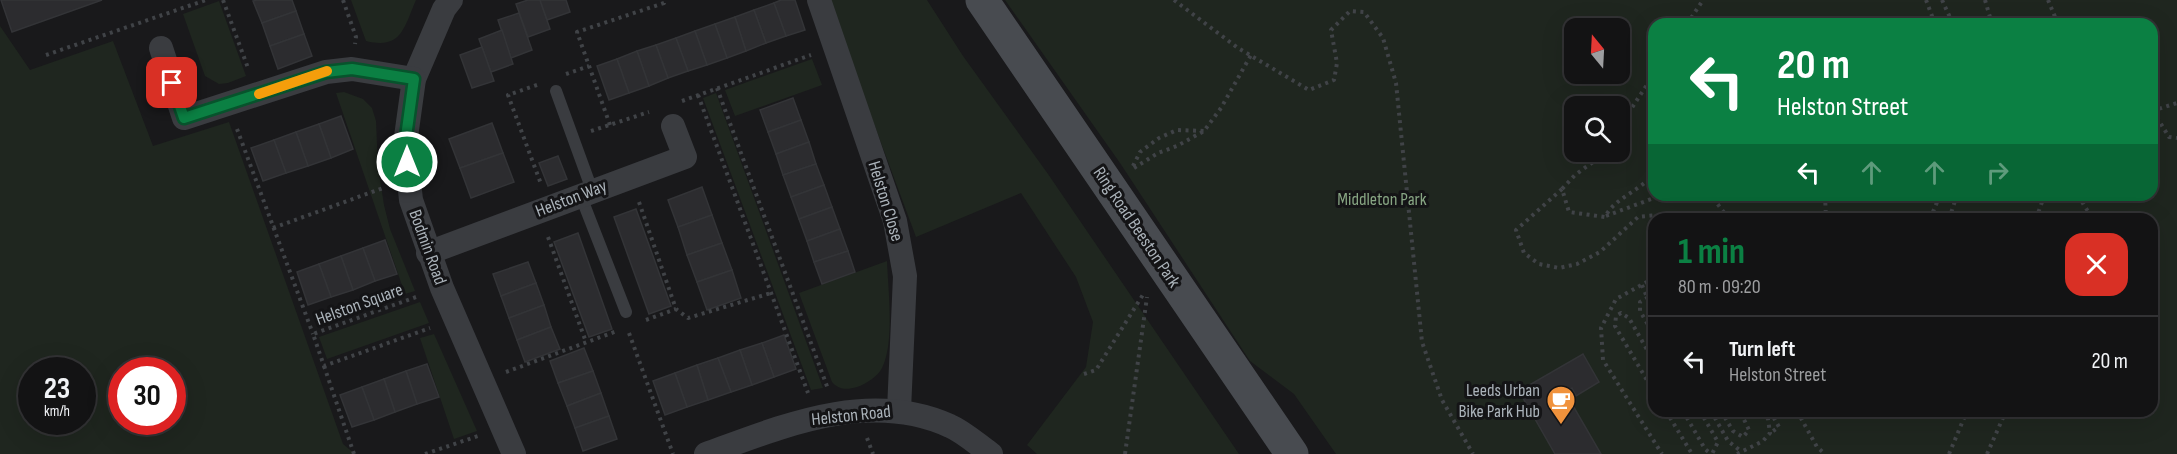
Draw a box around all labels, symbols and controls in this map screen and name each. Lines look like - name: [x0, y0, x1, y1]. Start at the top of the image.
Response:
- north arrow: [1564, 18, 1630, 84]
- map controls: [1564, 18, 1630, 162]
- text: 20 m: [1777, 40, 1850, 91]
- icon: left: [1678, 42, 1756, 120]
- pin: [146, 57, 197, 108]
- icon: arrive: [155, 66, 188, 99]
- text: Helston Street: [1777, 91, 1908, 123]
- button: search: [1564, 96, 1630, 162]
- position arrow: [375, 130, 439, 194]
- icon: left: [1792, 156, 1825, 189]
- icon: ahead: [1855, 156, 1888, 189]
- icon: ahead: [1918, 156, 1951, 189]
- icon: right: [1981, 156, 2014, 189]
- street label: Helston Close: [863, 158, 908, 244]
- street label: Ring Road Beeston Park: [1088, 163, 1185, 292]
- street label: Helston Way: [533, 175, 610, 222]
- park label: Middleton Park: [1337, 189, 1427, 210]
- street label: Bodmin Road: [404, 207, 451, 288]
- text: 1 min: [1678, 231, 1745, 274]
- button: close: [2065, 233, 2128, 296]
- text: 80 m · 09:20: [1678, 275, 1761, 299]
- street label: Helston Square: [313, 279, 406, 330]
- text: Turn left: [1729, 336, 1795, 363]
- icon: left: [1678, 345, 1711, 378]
- text: 20 m: [2092, 348, 2128, 375]
- speed limit sign: 30: [108, 357, 186, 435]
- text: Helston Street: [1729, 363, 1826, 387]
- text: 23: [44, 371, 70, 407]
- place label: Leeds Urban Bike Park Hub: [1459, 380, 1540, 422]
- cafe icon: Leeds Urban Bike Park Hub: [1545, 384, 1577, 426]
- street label: Helston Road: [810, 401, 892, 430]
- text: km/h: [44, 402, 70, 421]

